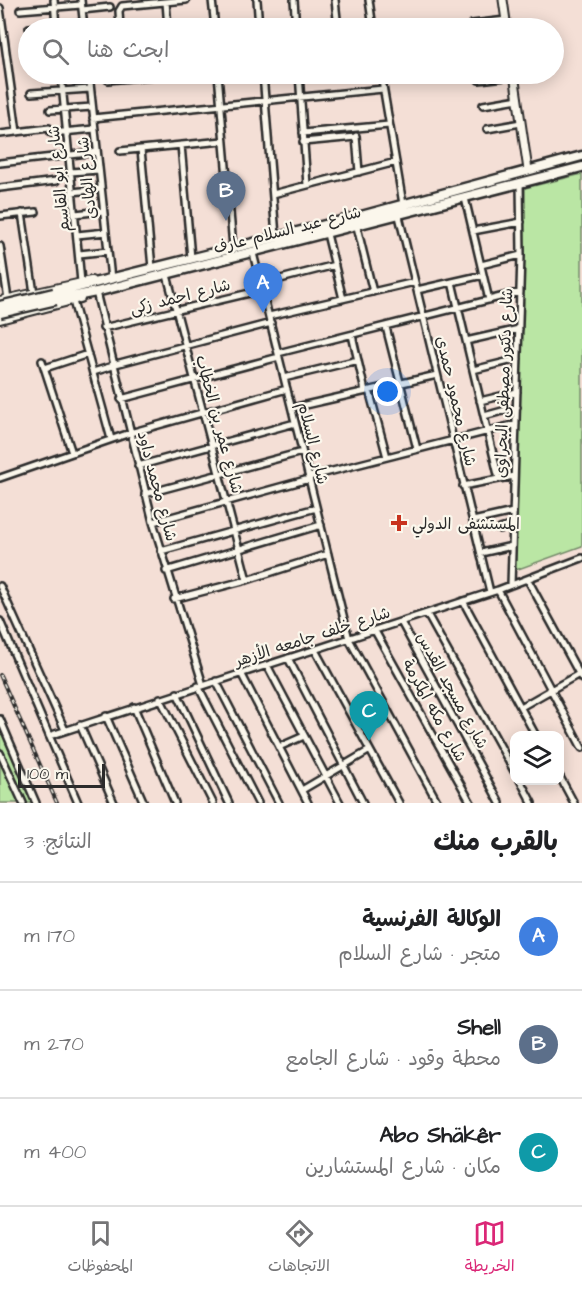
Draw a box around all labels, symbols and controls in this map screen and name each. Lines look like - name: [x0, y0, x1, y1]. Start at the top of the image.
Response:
- search box: [18, 18, 564, 84]
- icon: search: [39, 35, 72, 68]
- text: ابحث هنا: [87, 35, 169, 66]
- street label: شارع ابو القاسم: [42, 125, 77, 233]
- street label: شارع الهادى: [72, 136, 102, 220]
- pin: B: [206, 172, 246, 221]
- street label: شارع عبد السلام عارف: [211, 201, 364, 260]
- pin: A: [244, 264, 282, 313]
- street label: شارع احمد زكى: [128, 274, 233, 320]
- street label: شارع دكتور مصطفى البحراوى: [490, 287, 518, 479]
- street label: شارع محمود حمدى: [430, 334, 482, 468]
- street label: شارع عمر بن الخطاب: [190, 353, 248, 496]
- your location: [373, 377, 402, 406]
- street label: شارع السلام: [291, 400, 334, 487]
- street label: شارع محمد داود: [132, 429, 182, 544]
- place label: المستشفى الدولي: [412, 513, 520, 538]
- marker: المستشفى الدولي: [390, 514, 408, 532]
- street label: شارع خلف جامعه الأزهر: [230, 601, 393, 673]
- street label: شارع مسجد القدس: [411, 628, 493, 753]
- street label: شارع مكه المكرمة: [397, 655, 471, 766]
- pin: C: [350, 692, 388, 741]
- map controls: [510, 731, 564, 785]
- button: layers: [510, 731, 564, 785]
- scale bar: [18, 761, 105, 788]
- text: 100 m: [27, 763, 68, 785]
- text: بالقرب منك: [434, 824, 558, 860]
- text: النتائج: 3: [24, 828, 92, 856]
- text: الوكالة الفرنسية: [362, 904, 501, 935]
- text: 170 m: [24, 922, 75, 950]
- text: A: [532, 922, 545, 950]
- text: متجر · شارع السلام: [338, 940, 501, 968]
- text: Shell: [457, 1012, 501, 1043]
- text: 270 m: [24, 1030, 84, 1058]
- text: B: [531, 1030, 546, 1058]
- text: محطة وقود · شارع الجامع: [286, 1045, 501, 1073]
- text: Abo Shäkêr: [380, 1120, 501, 1151]
- text: 400 m: [24, 1138, 86, 1166]
- text: C: [531, 1138, 546, 1166]
- text: مكان · شارع المستشارين: [305, 1153, 501, 1181]
- tab: المحفوظات: [67, 1217, 133, 1280]
- tab: الاتجاهات: [268, 1217, 330, 1280]
- tab: الخريطة: [465, 1217, 515, 1280]

